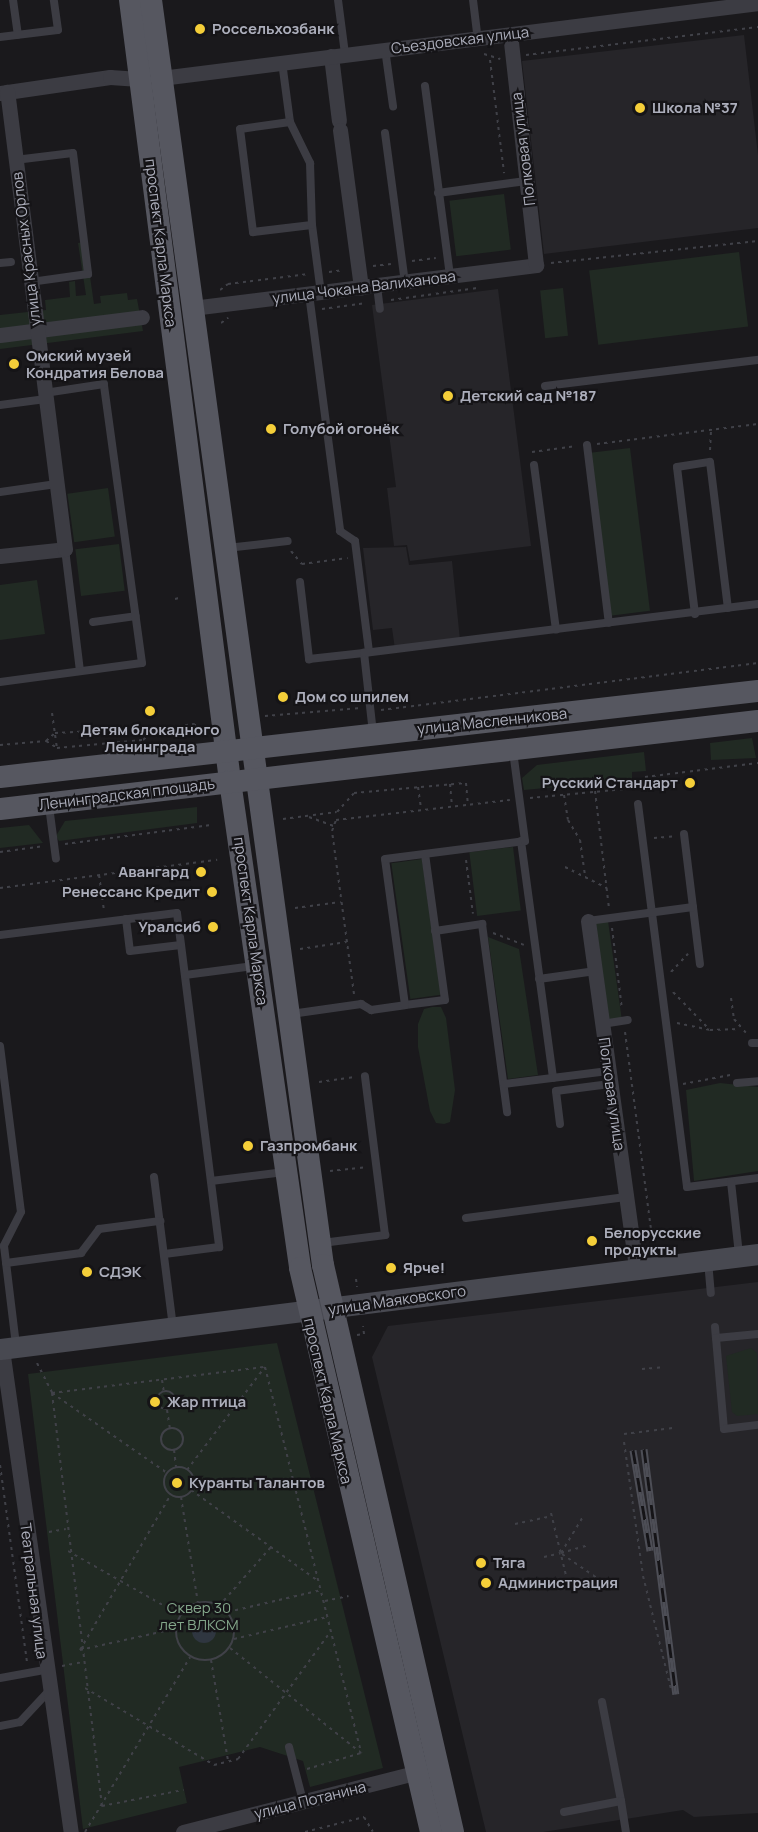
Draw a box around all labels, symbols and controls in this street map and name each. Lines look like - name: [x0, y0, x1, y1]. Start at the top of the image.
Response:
- place label: Россельхозбанк: [212, 20, 334, 38]
- marker: Россельхозбанк: [193, 22, 207, 36]
- street label: Съездовская улица: [390, 23, 530, 57]
- street label: Полковая улица: [507, 91, 539, 207]
- place label: Школа №37: [652, 99, 738, 117]
- marker: Школа №37: [633, 101, 647, 115]
- street label: проспект Карла Маркса: [142, 158, 180, 328]
- street label: улица Красных Орлов: [8, 171, 44, 327]
- street label: улица Чокана Валиханова: [271, 267, 457, 307]
- place label: Омский музей Кондратия Белова: [26, 346, 164, 381]
- marker: Омский музей Кондратия Белова: [7, 357, 21, 371]
- place label: Детский сад №187: [460, 387, 596, 405]
- marker: Детский сад №187: [441, 389, 455, 403]
- place label: Голубой огонёк: [283, 420, 399, 438]
- marker: Голубой огонёк: [264, 422, 278, 436]
- place label: Дом со шпилем: [295, 688, 409, 706]
- marker: Дом со шпилем: [276, 690, 290, 704]
- marker: Детям блокадного Ленинграда: [143, 704, 157, 718]
- street label: улица Масленникова: [416, 704, 568, 738]
- place label: Детям блокадного Ленинграда: [81, 720, 219, 755]
- street label: Ленинградская площадь: [38, 774, 216, 814]
- place label: Русский Стандарт: [542, 774, 678, 792]
- marker: Русский Стандарт: [683, 776, 697, 790]
- street label: проспект Карла Маркса: [230, 836, 272, 1006]
- place label: Авангард: [118, 863, 189, 881]
- marker: Авангард: [194, 865, 208, 879]
- place label: Ренессанс Кредит: [62, 883, 200, 901]
- marker: Ренессанс Кредит: [205, 885, 219, 899]
- place label: Уралсиб: [138, 918, 201, 936]
- marker: Уралсиб: [206, 920, 220, 934]
- street label: Полковая улица: [595, 1036, 629, 1152]
- place label: Газпромбанк: [260, 1137, 357, 1155]
- marker: Газпромбанк: [241, 1139, 255, 1153]
- place label: Белорусские продукты: [604, 1223, 701, 1258]
- marker: Белорусские продукты: [585, 1234, 599, 1248]
- place label: Ярче!: [403, 1259, 445, 1277]
- marker: Ярче!: [384, 1261, 398, 1275]
- place label: СДЭК: [99, 1263, 142, 1281]
- marker: СДЭК: [80, 1265, 94, 1279]
- street label: улица Маяковского: [327, 1281, 467, 1319]
- street label: проспект Карла Маркса: [300, 1316, 356, 1486]
- place label: Жар птица: [167, 1393, 246, 1411]
- marker: Жар птица: [148, 1395, 162, 1409]
- place label: Куранты Талантов: [189, 1474, 325, 1492]
- marker: Куранты Талантов: [170, 1476, 184, 1490]
- street label: Театральная улица: [17, 1522, 51, 1660]
- place label: Тяга: [493, 1554, 525, 1572]
- marker: Тяга: [474, 1556, 488, 1570]
- place label: Администрация: [498, 1574, 618, 1592]
- marker: Администрация: [479, 1576, 493, 1590]
- park label: Сквер 30 лет ВЛКСМ: [159, 1598, 239, 1633]
- street label: улица Потанина: [252, 1777, 368, 1823]

